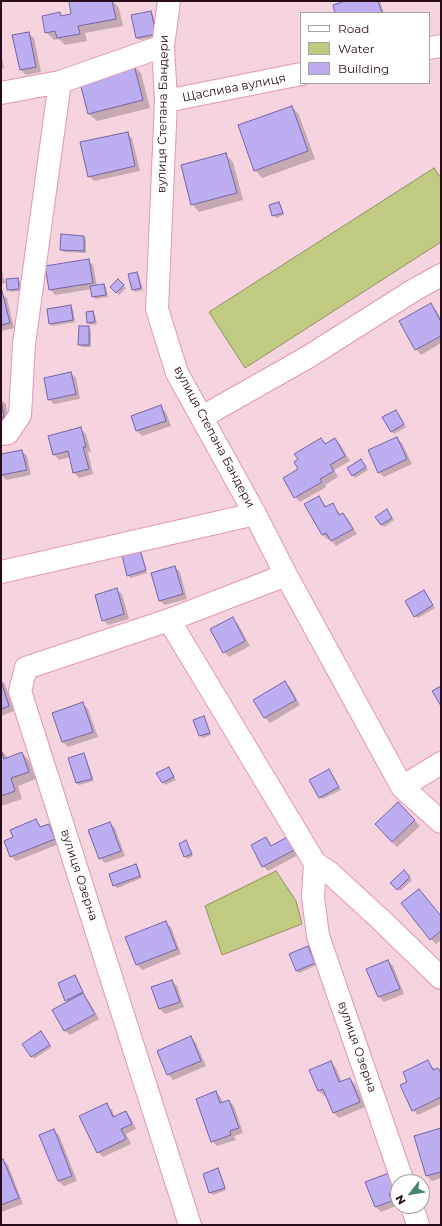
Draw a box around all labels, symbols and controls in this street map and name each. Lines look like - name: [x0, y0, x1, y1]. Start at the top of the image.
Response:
- legend: [300, 12, 430, 84]
- text: Road: [338, 21, 369, 36]
- street label: вулиця Степана Бандери: [154, 35, 172, 193]
- text: Water: [338, 41, 374, 56]
- text: Building: [338, 61, 389, 76]
- street label: Щаслива вулиця: [181, 71, 287, 105]
- street label: вулиця Степана Бандери: [170, 364, 258, 510]
- street label: вулиця Озерна: [57, 827, 101, 923]
- street label: вулиця Озерна: [335, 999, 379, 1095]
- north arrow: [390, 1174, 430, 1214]
- text: N: [392, 1192, 409, 1207]

